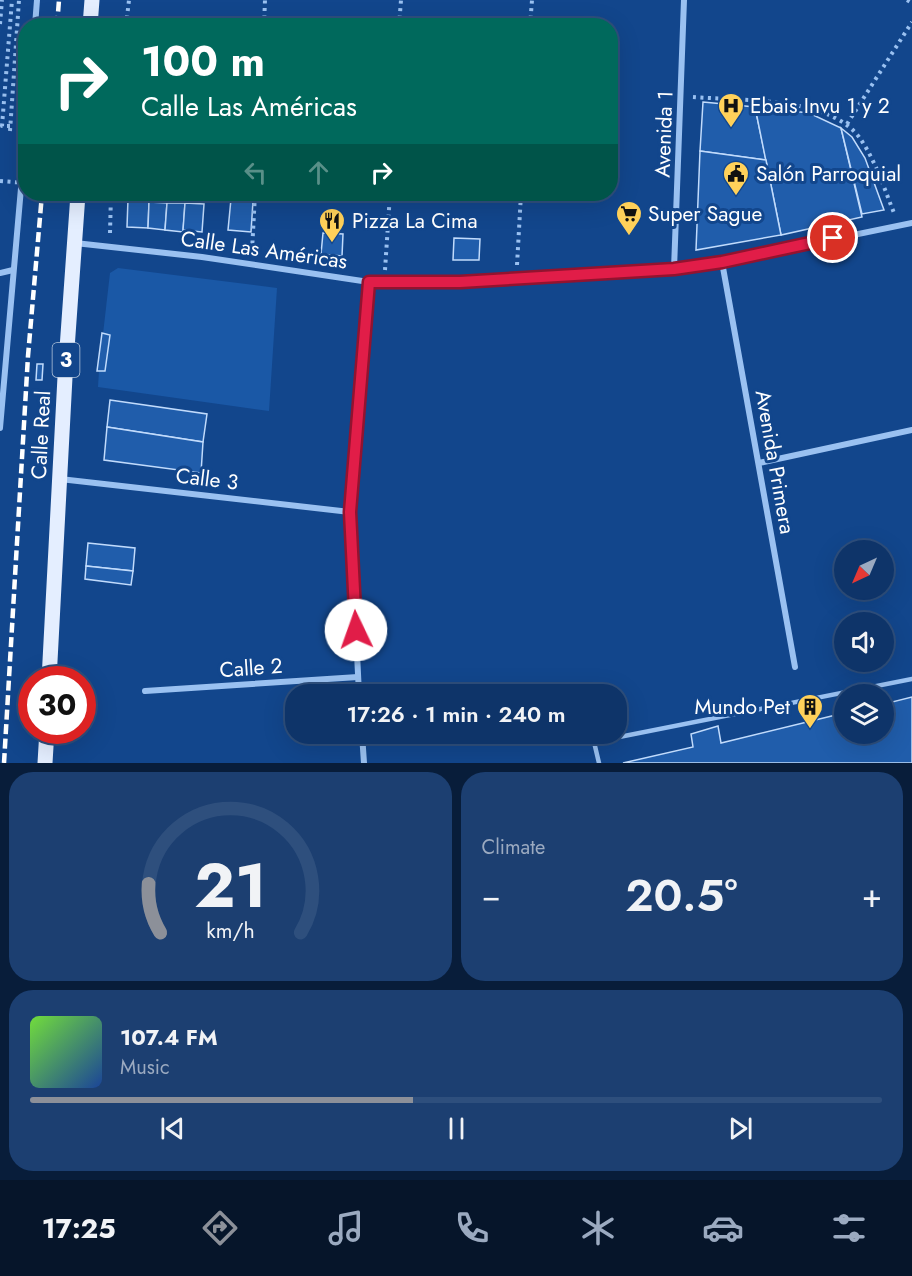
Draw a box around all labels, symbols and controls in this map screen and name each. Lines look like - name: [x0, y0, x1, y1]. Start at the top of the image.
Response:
- text: 100 m: [141, 31, 265, 92]
- icon: right: [42, 42, 120, 120]
- text: Calle Las Américas: [141, 87, 357, 126]
- street label: Avenida 1: [647, 90, 681, 178]
- hospital icon: Ebais Invu 1 y 2: [716, 91, 746, 129]
- place label: Ebais Invu 1 y 2: [750, 91, 890, 121]
- icon: left: [239, 156, 272, 189]
- icon: ahead: [302, 156, 335, 189]
- icon: right: [365, 156, 398, 189]
- public building icon: Salón Parroquial: [721, 159, 751, 197]
- place label: Salón Parroquial: [756, 159, 901, 189]
- supermarket icon: Super Sague: [614, 199, 644, 237]
- place label: Super Sague: [648, 199, 762, 229]
- restaurant icon: Pizza La Cima: [317, 206, 347, 244]
- place label: Pizza La Cima: [352, 206, 478, 236]
- pin: [807, 212, 858, 263]
- icon: arrive: [816, 221, 849, 254]
- street label: Calle Las Américas: [179, 223, 349, 277]
- road number: 3: [52, 343, 80, 377]
- street label: Avenida Primera: [748, 388, 802, 536]
- street label: Calle Real: [24, 390, 58, 480]
- street label: Calle 3: [174, 460, 240, 498]
- north arrow: [834, 540, 894, 600]
- map controls: [834, 540, 894, 744]
- position arrow: [324, 598, 388, 662]
- button: sound: [834, 612, 894, 672]
- street label: Calle 2: [218, 651, 284, 685]
- speed limit sign: 30: [18, 666, 96, 744]
- button: layers: [834, 684, 894, 744]
- place label: Mundo Pet: [694, 692, 790, 722]
- building icon: Mundo Pet: [795, 692, 825, 730]
- text: 17:26 · 1 min · 240 m: [346, 698, 566, 730]
- text: Climate: [482, 833, 545, 862]
- text: 21: [194, 840, 267, 930]
- text: 20.5°: [625, 863, 738, 928]
- text: −: [482, 872, 501, 919]
- text: +: [862, 872, 882, 919]
- text: km/h: [206, 916, 254, 947]
- text: 107.4 FM: [120, 1021, 218, 1053]
- text: Music: [120, 1053, 170, 1082]
- icon: previous: [156, 1112, 189, 1145]
- icon: pause: [440, 1112, 473, 1145]
- icon: next: [724, 1112, 757, 1145]
- icon: directions: [199, 1207, 241, 1249]
- icon: music: [325, 1207, 367, 1249]
- icon: phone: [451, 1207, 493, 1249]
- icon: climate: [577, 1207, 619, 1249]
- icon: car: [702, 1207, 744, 1249]
- icon: filters: [828, 1207, 870, 1249]
- text: 17:25: [42, 1209, 116, 1248]

